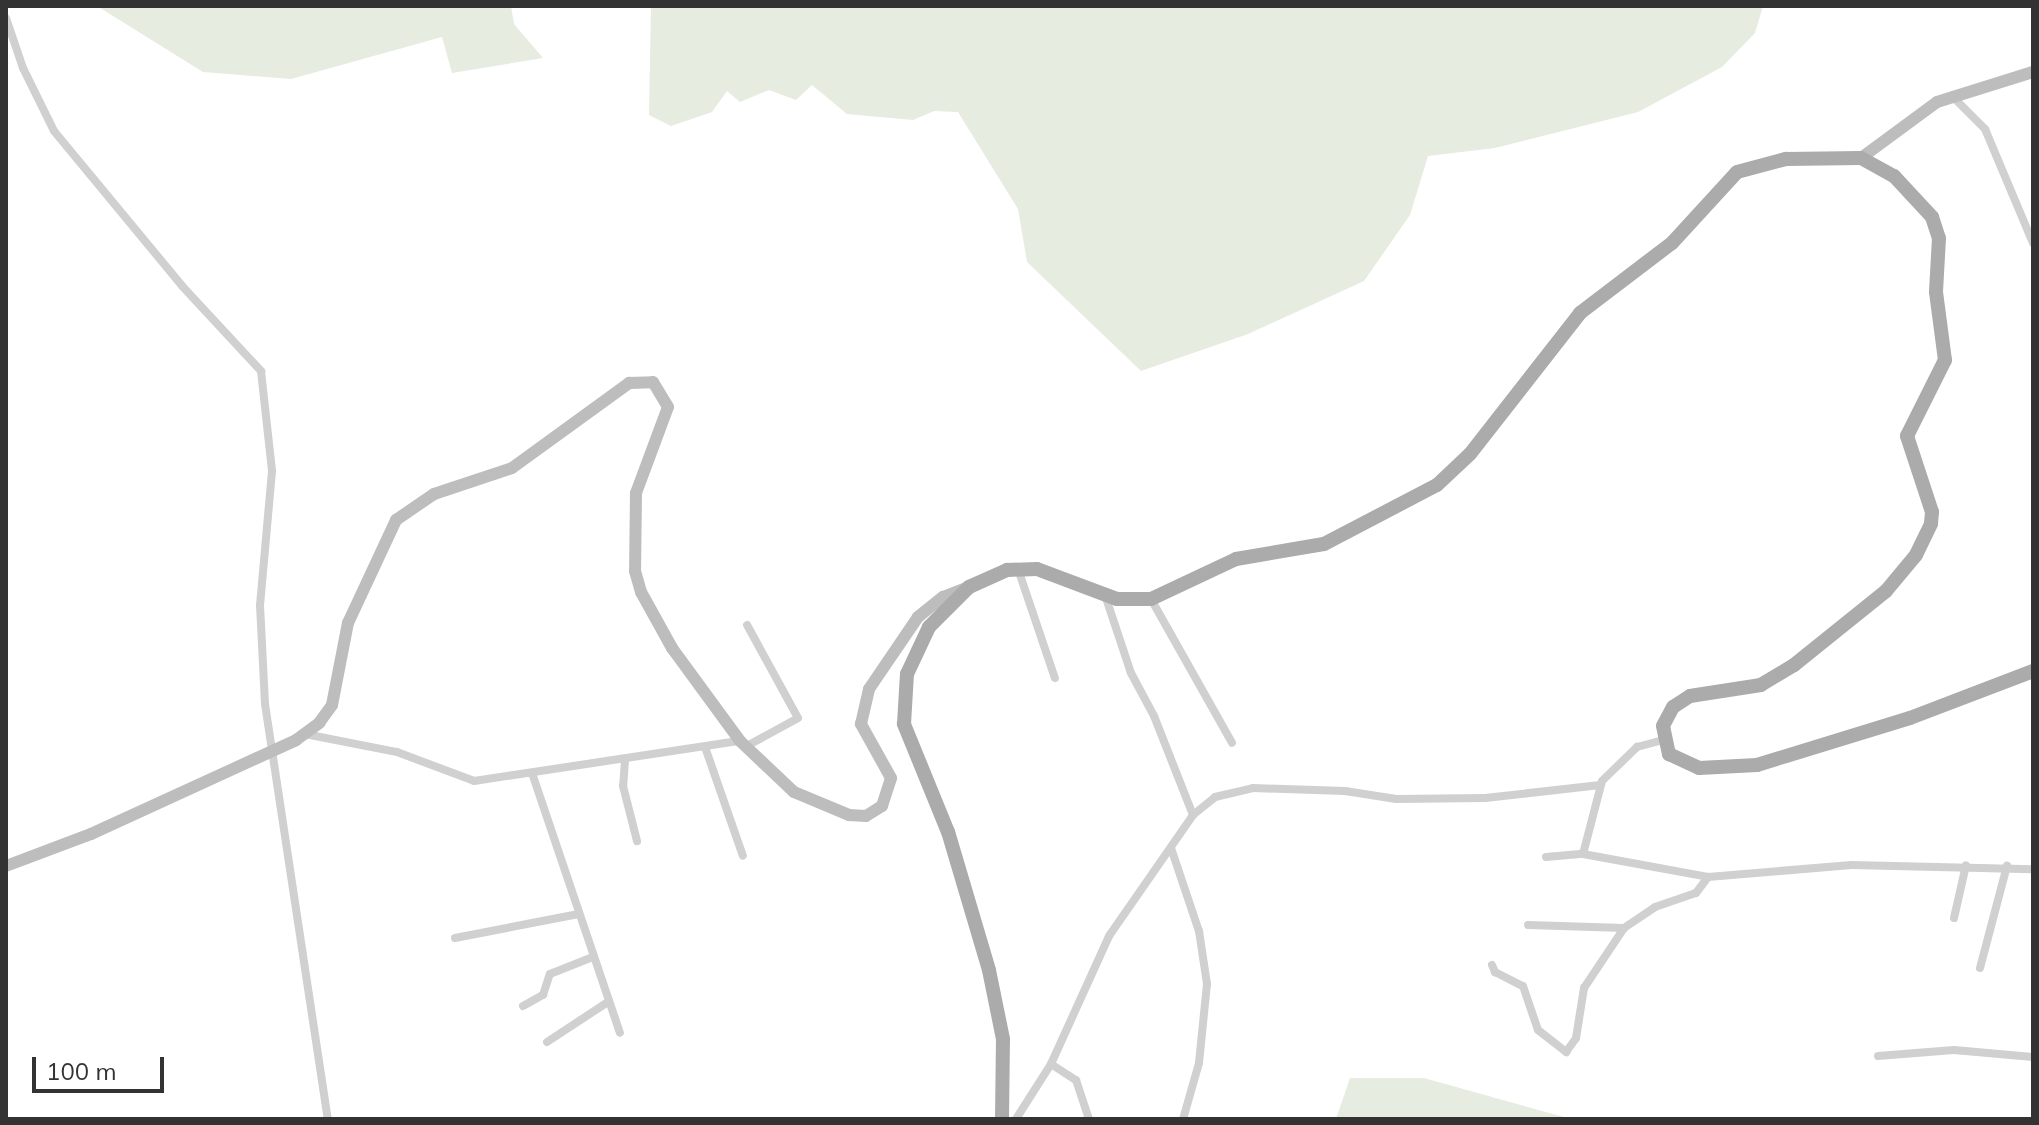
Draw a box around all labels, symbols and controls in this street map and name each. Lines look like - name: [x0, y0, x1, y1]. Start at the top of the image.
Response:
- scale bar: [36, 1041, 168, 1091]
- text: 100 m: [46, 1056, 117, 1086]

